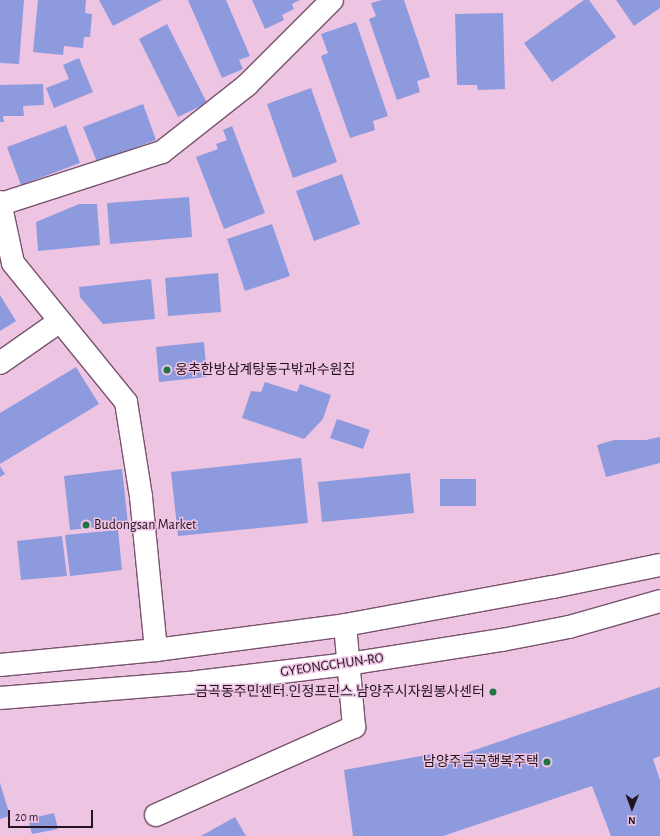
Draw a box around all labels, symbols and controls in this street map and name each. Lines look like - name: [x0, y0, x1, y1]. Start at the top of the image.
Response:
- place label: 웅추한방삼계탕동구밖과수원집: [175, 362, 355, 378]
- marker: 웅추한방삼계탕동구밖과수원집: [162, 365, 172, 375]
- place label: Budongsan Market: [94, 517, 197, 533]
- marker: Budongsan Market: [81, 520, 91, 530]
- street label: GYEONGCHUN-RO: [279, 649, 385, 681]
- place label: 금곡동주민센터.인정프린스.남양주시자원봉사센터: [195, 684, 485, 700]
- marker: 금곡동주민센터.인정프린스.남양주시자원봉사센터: [488, 687, 498, 697]
- place label: 남양주금곡행복주택: [423, 754, 539, 770]
- marker: 남양주금곡행복주택: [542, 757, 552, 767]
- north arrow: [612, 788, 652, 828]
- scale bar: [10, 802, 95, 828]
- text: 20 m: [15, 811, 38, 823]
- text: N: [628, 815, 636, 826]

